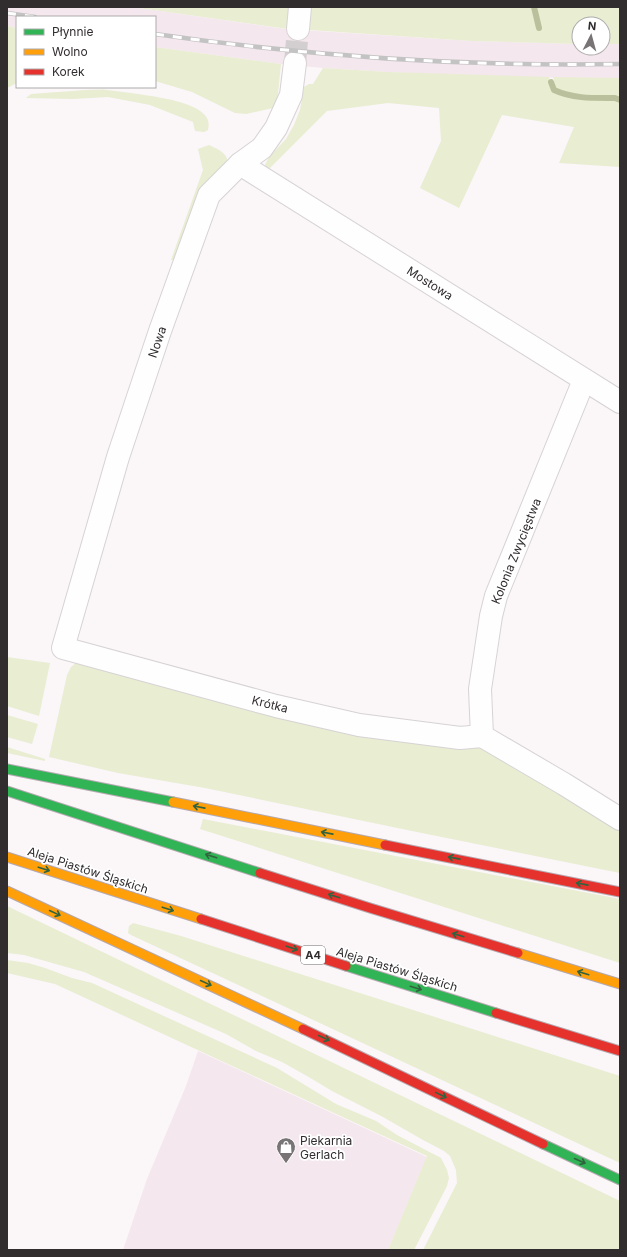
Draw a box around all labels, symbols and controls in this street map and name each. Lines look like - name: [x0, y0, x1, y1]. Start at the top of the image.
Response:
- legend: [16, 16, 156, 88]
- north arrow: [571, 16, 611, 56]
- text: N: [587, 19, 597, 33]
- text: Płynnie: [52, 24, 93, 39]
- text: Wolno: [52, 44, 88, 59]
- text: Korek: [52, 64, 85, 79]
- street label: Mostowa: [404, 263, 456, 303]
- street label: Nowa: [145, 324, 169, 360]
- street label: Kolonia Zwycięstwa: [488, 496, 544, 606]
- street label: Krótka: [250, 692, 290, 716]
- one-way arrow: [193, 803, 206, 811]
- one-way arrow: [321, 829, 334, 837]
- street label: Aleja Piastów Śląskich: [26, 843, 150, 897]
- one-way arrow: [204, 852, 217, 859]
- one-way arrow: [448, 854, 461, 862]
- one-way arrow: [38, 865, 50, 873]
- one-way arrow: [576, 880, 589, 888]
- one-way arrow: [328, 892, 341, 899]
- one-way arrow: [162, 905, 174, 913]
- one-way arrow: [49, 910, 61, 917]
- one-way arrow: [452, 931, 465, 938]
- street label: Aleja Piastów Śląskich: [335, 943, 459, 995]
- one-way arrow: [285, 945, 297, 953]
- road number: A4: [301, 946, 325, 964]
- one-way arrow: [576, 969, 589, 976]
- one-way arrow: [200, 980, 212, 987]
- one-way arrow: [409, 985, 422, 992]
- one-way arrow: [317, 1035, 329, 1042]
- one-way arrow: [435, 1091, 447, 1099]
- place label: Piekarnia Gerlach: [300, 1133, 352, 1162]
- shop icon: Piekarnia Gerlach: [275, 1136, 297, 1164]
- one-way arrow: [574, 1158, 586, 1165]

